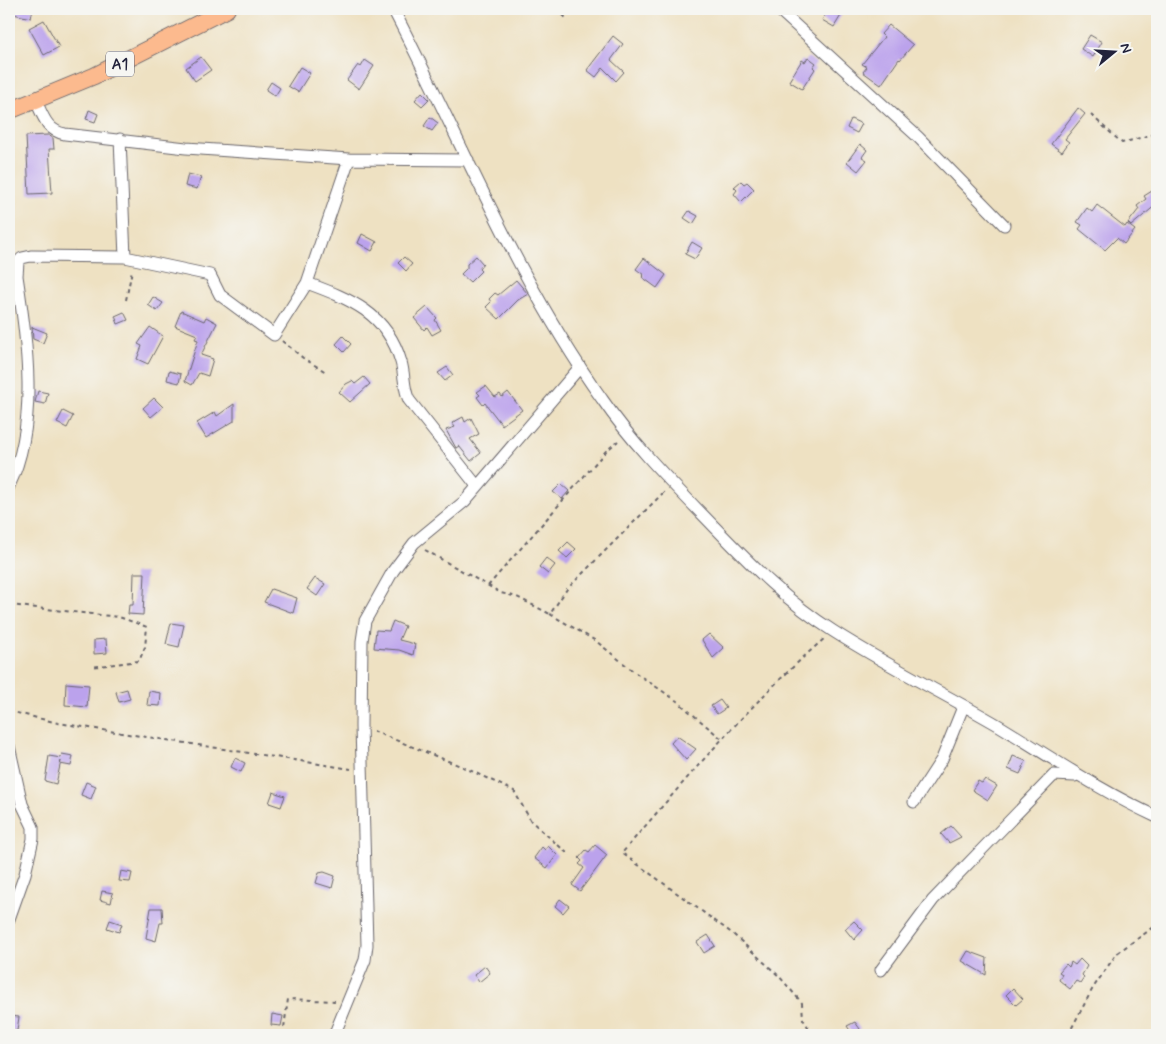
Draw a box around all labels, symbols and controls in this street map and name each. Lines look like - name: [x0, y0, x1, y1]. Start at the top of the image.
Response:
- north arrow: [1088, 28, 1138, 78]
- text: N: [1115, 41, 1135, 56]
- road number: A1: [106, 52, 134, 76]

